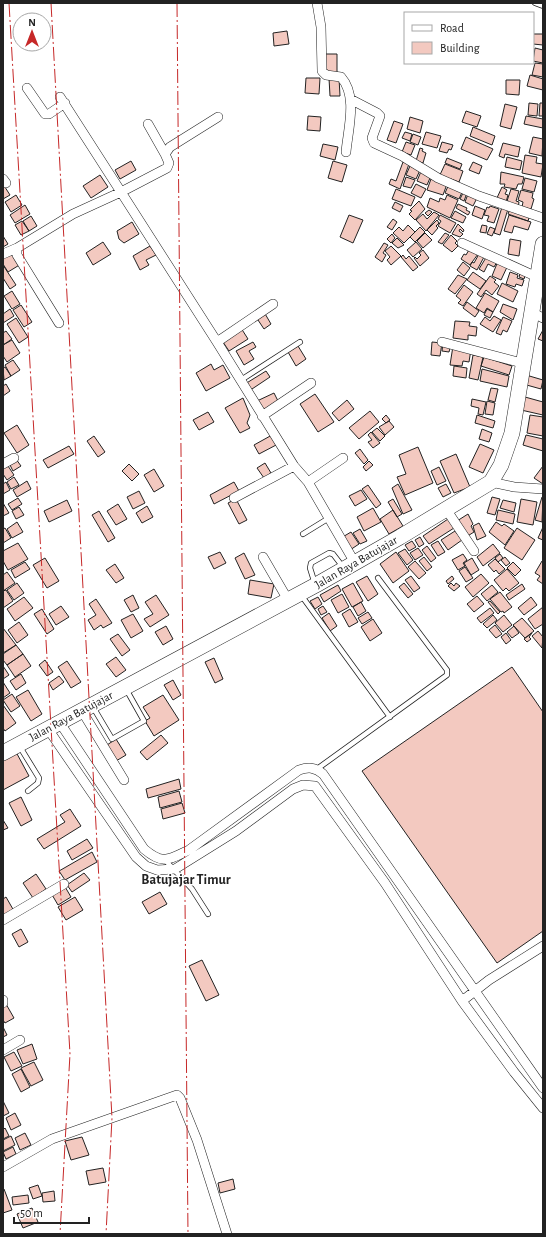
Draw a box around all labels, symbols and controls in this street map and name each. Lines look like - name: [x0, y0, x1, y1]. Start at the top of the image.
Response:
- north arrow: [12, 12, 52, 52]
- legend: [404, 12, 534, 64]
- text: N: [28, 17, 36, 28]
- text: Road: [440, 22, 464, 34]
- text: Building: [440, 42, 480, 54]
- street label: Jalan Raya Batujajar: [313, 533, 400, 591]
- street label: Jalan Raya Batujajar: [27, 689, 115, 744]
- district label: Batujajar Timur: [141, 873, 231, 887]
- scale bar: [14, 1199, 89, 1225]
- text: 50 m: [20, 1207, 43, 1219]

